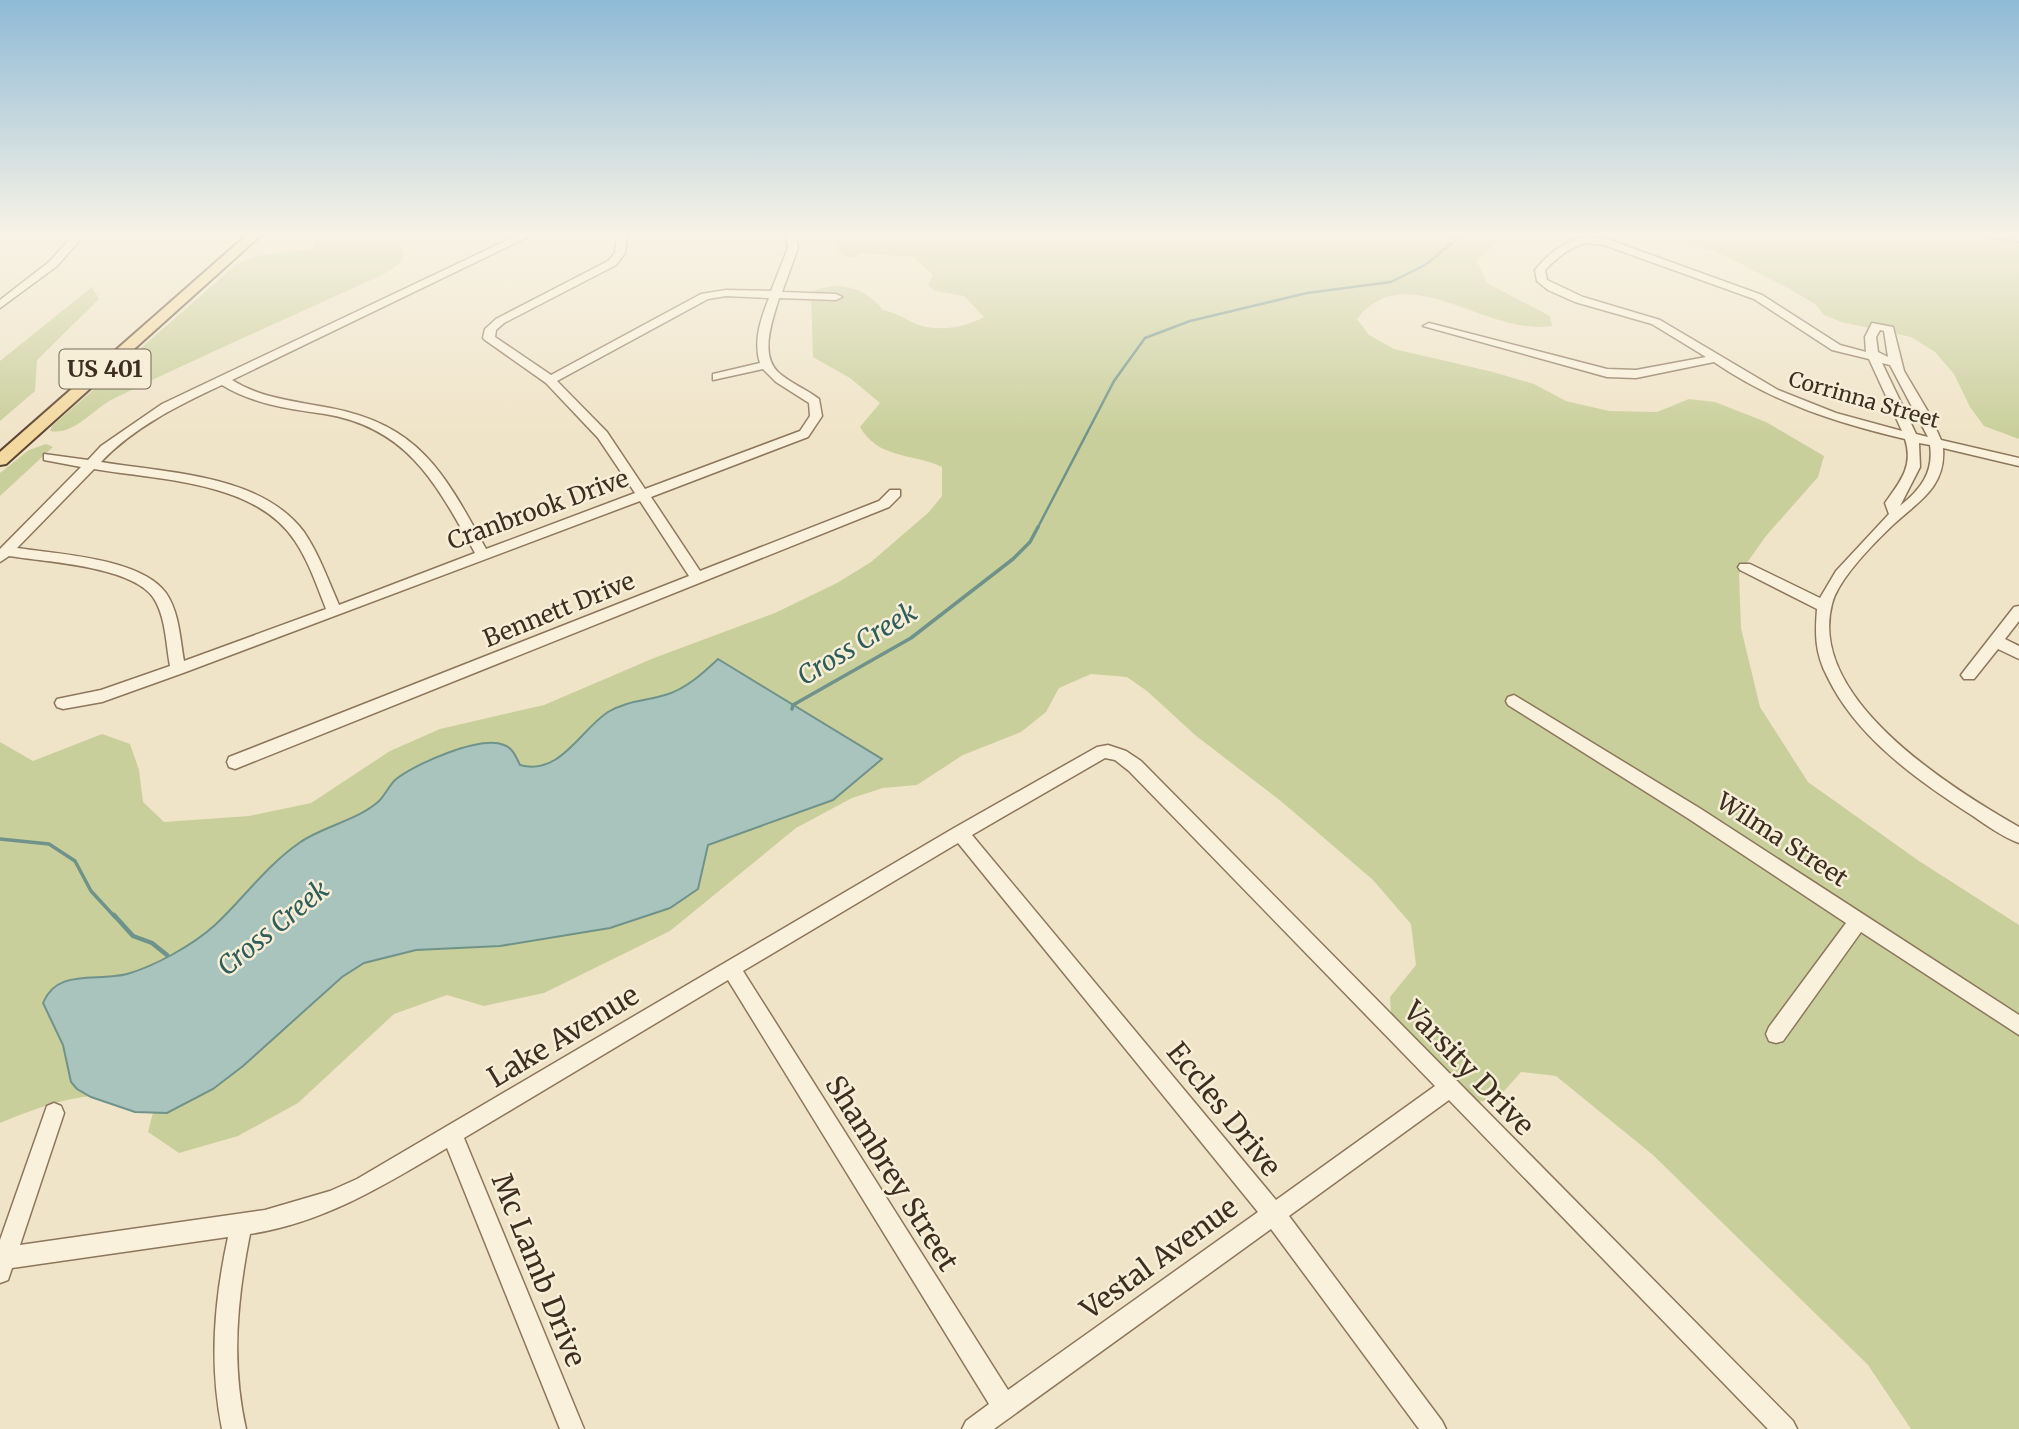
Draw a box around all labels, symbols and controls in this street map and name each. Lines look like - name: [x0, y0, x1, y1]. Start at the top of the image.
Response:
- road number: US 401: [60, 350, 150, 388]
- street label: Corrinna Street: [1786, 365, 1943, 434]
- street label: Cranbrook Drive: [443, 462, 633, 557]
- street label: Bennett Drive: [479, 565, 639, 654]
- water label: Cross Creek: [791, 595, 923, 692]
- street label: Wilma Street: [1710, 785, 1854, 894]
- water label: Cross Creek: [210, 873, 335, 983]
- street label: Lake Avenue: [481, 977, 645, 1095]
- street label: Varsity Drive: [1395, 992, 1542, 1143]
- street label: Eccles Drive: [1159, 1035, 1289, 1183]
- street label: Shambrey Street: [817, 1069, 967, 1277]
- street label: Mc Lamb Drive: [484, 1168, 594, 1372]
- street label: Vestal Avenue: [1073, 1189, 1245, 1328]

